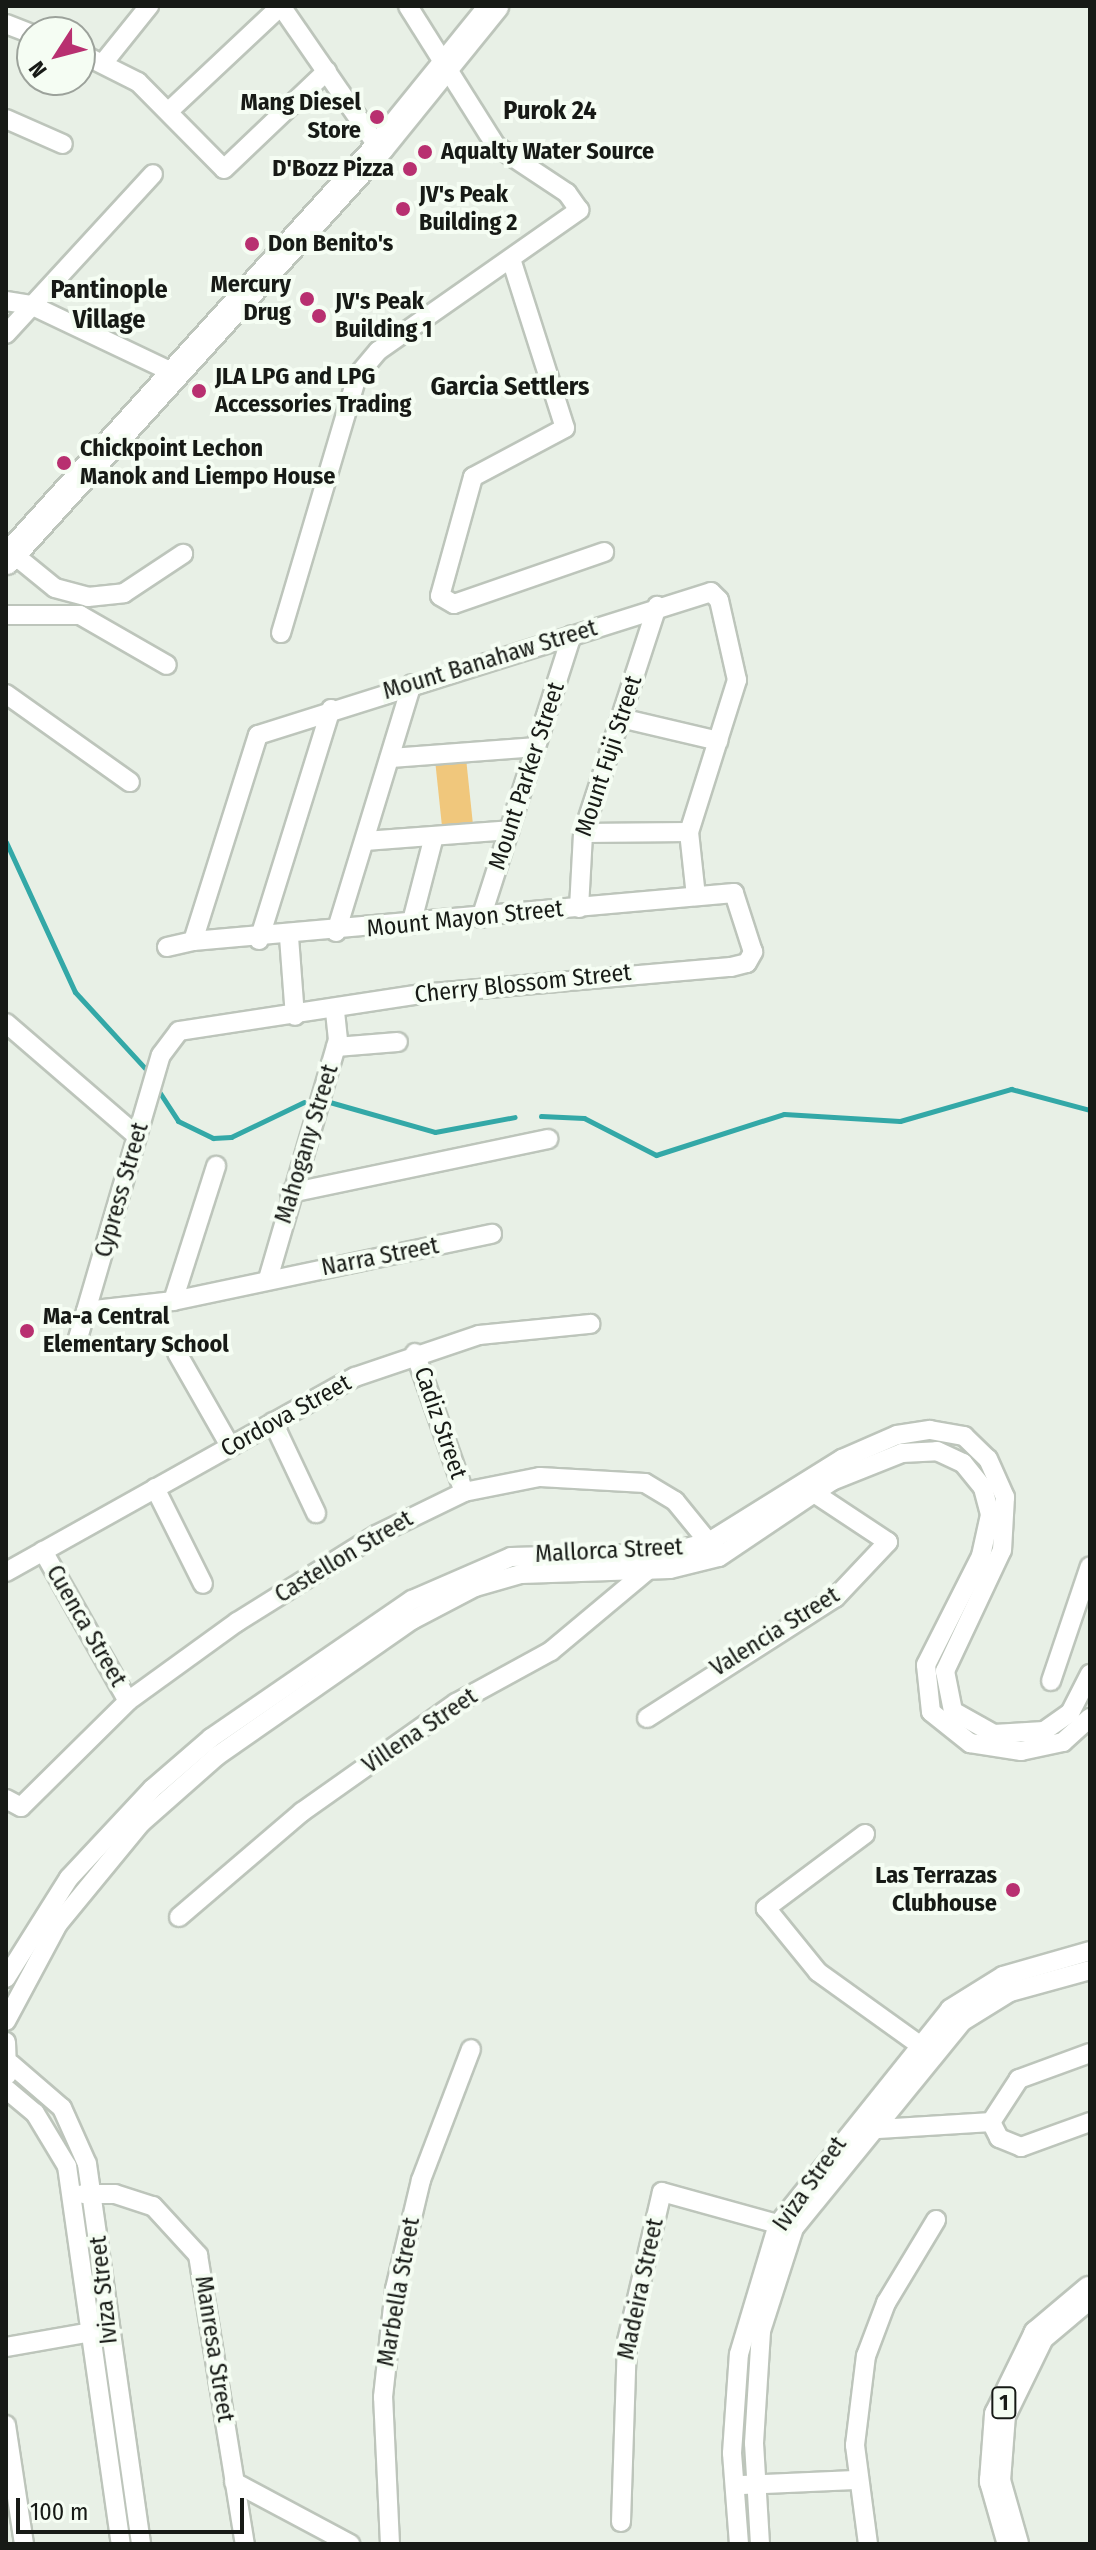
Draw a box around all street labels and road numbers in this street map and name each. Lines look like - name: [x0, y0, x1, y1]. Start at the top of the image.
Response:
- street label: Mount Banahaw Street: [379, 614, 601, 706]
- street label: Mount Fuji Street: [569, 672, 649, 840]
- street label: Mount Parker Street: [483, 679, 571, 873]
- street label: Mount Mayon Street: [365, 894, 565, 944]
- street label: Cherry Blossom Street: [413, 958, 633, 1010]
- street label: Mahogany Street: [269, 1061, 345, 1227]
- street label: Cypress Street: [89, 1119, 155, 1261]
- street label: Narra Street: [319, 1232, 441, 1282]
- street label: Cadiz Street: [407, 1363, 473, 1483]
- street label: Cordova Street: [216, 1368, 356, 1464]
- street label: Castellon Street: [270, 1505, 418, 1609]
- street label: Mallorca Street: [534, 1533, 684, 1569]
- street label: Cuenca Street: [40, 1560, 132, 1692]
- street label: Valencia Street: [705, 1581, 845, 1683]
- street label: Villena Street: [357, 1682, 483, 1780]
- street label: Iviza Street: [767, 2131, 853, 2237]
- street label: Marbella Street: [372, 2215, 426, 2369]
- street label: Madeira Street: [612, 2216, 670, 2362]
- street label: Iviza Street: [84, 2234, 124, 2346]
- street label: Manresa Street: [188, 2274, 240, 2424]
- road number: 1: [990, 2385, 1018, 2421]

